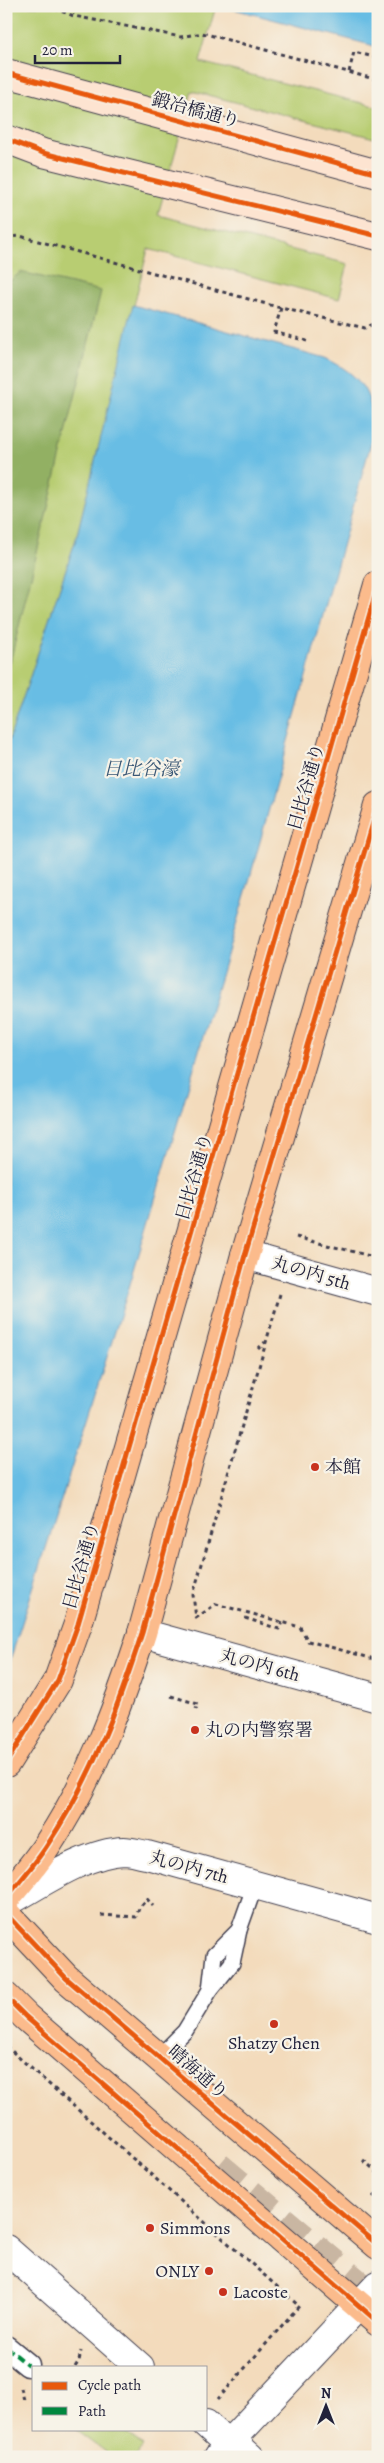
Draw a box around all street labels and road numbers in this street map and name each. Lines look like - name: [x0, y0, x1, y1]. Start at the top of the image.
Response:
- street label: 鍛冶橋通り: [149, 87, 243, 133]
- street label: 日比谷通り: [282, 740, 330, 834]
- street label: 日比谷通り: [170, 1130, 218, 1224]
- street label: 丸の内 5th: [269, 1250, 354, 1296]
- street label: 日比谷通り: [57, 1519, 105, 1613]
- street label: 丸の内 6th: [218, 1643, 303, 1687]
- street label: 丸の内 7th: [147, 1845, 231, 1889]
- street label: 晴海通り: [163, 2039, 233, 2105]

